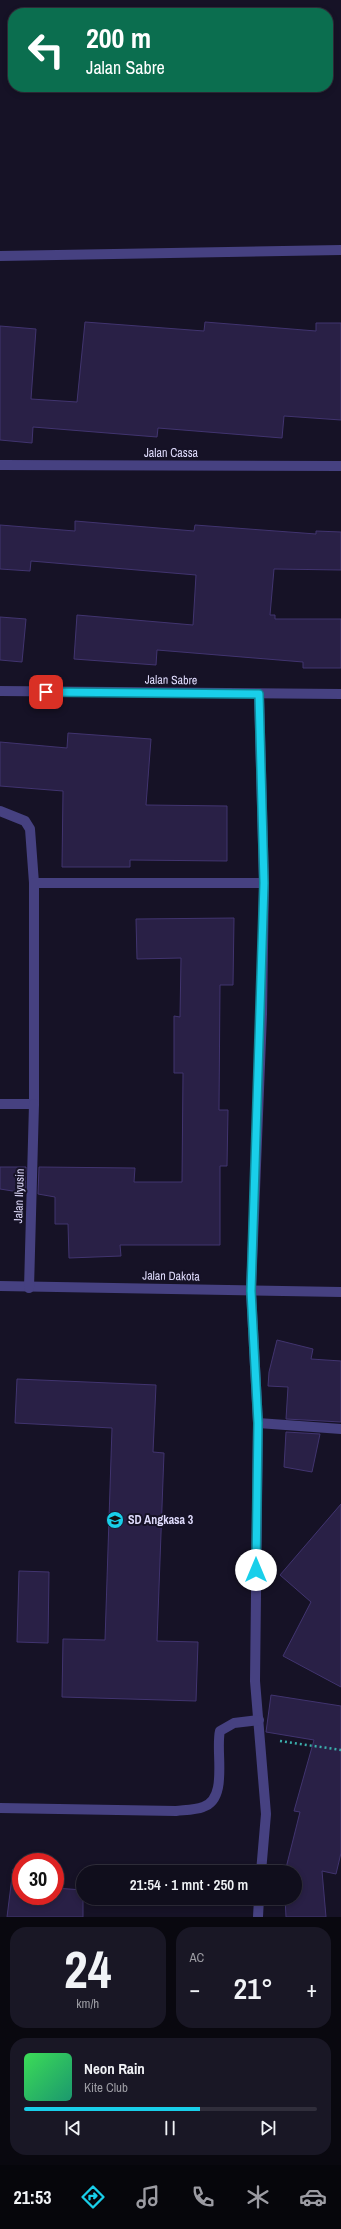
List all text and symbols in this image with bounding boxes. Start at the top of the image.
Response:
text: 200 m [86,19,151,57]
icon: left [20,24,72,76]
text: Jalan Sabre [86,55,165,80]
street label: Jalan Cassa [144,445,199,461]
street label: Jalan Sabre [145,672,197,688]
pin [29,675,63,709]
icon: arrive [35,681,57,703]
street label: Jalan Ilyusin [10,1168,28,1224]
street label: Jalan Dakota [142,1268,200,1285]
school or university icon: SD Angkasa 3 [105,1510,125,1530]
place label: SD Angkasa 3 [128,1512,194,1528]
position arrow [235,1549,277,1591]
speed limit sign: 30 [12,1853,64,1905]
text: 21:54 · 1 mnt · 250 m [130,1874,248,1895]
text: 24 [64,1934,111,2004]
text: AC [190,1949,204,1966]
text: 21° [234,1968,273,2008]
text: − [190,1974,200,2004]
text: + [306,1974,317,2004]
text: km/h [76,1995,99,2012]
text: Neon Rain [84,2058,145,2079]
text: Kite Club [84,2079,128,2096]
icon: previous [62,2117,84,2139]
icon: pause [159,2117,181,2139]
icon: next [257,2117,279,2139]
icon: directions [79,2183,107,2211]
icon: music [134,2183,162,2211]
icon: phone [189,2183,217,2211]
icon: climate [244,2183,272,2211]
icon: car [299,2183,327,2211]
text: 21:53 [14,2185,51,2210]

